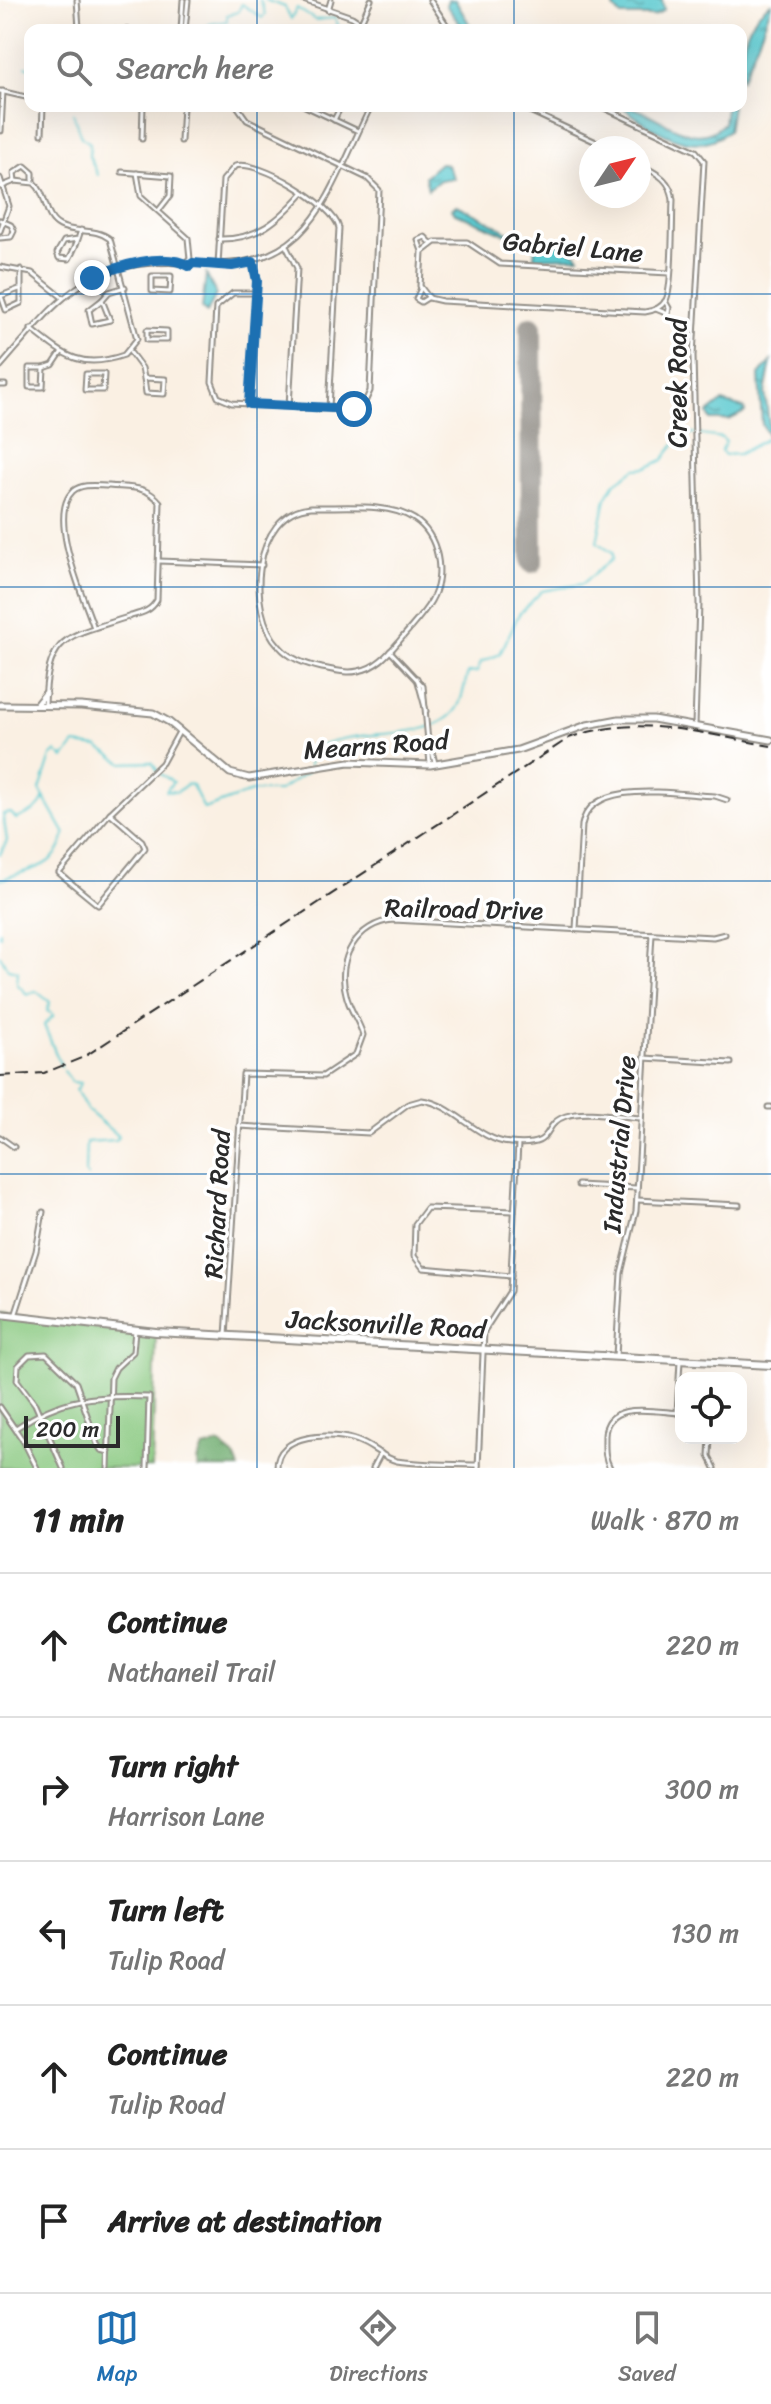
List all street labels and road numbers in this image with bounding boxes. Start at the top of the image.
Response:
street label: Gabriel Lane [501,218,645,276]
street label: Creek Road [654,316,700,448]
street label: Mearns Road [302,717,452,773]
street label: Railroad Drive [384,885,544,933]
street label: Industrial Drive [588,1053,650,1236]
street label: Richard Road [190,1126,244,1280]
street label: Jacksonville Road [284,1296,489,1352]

